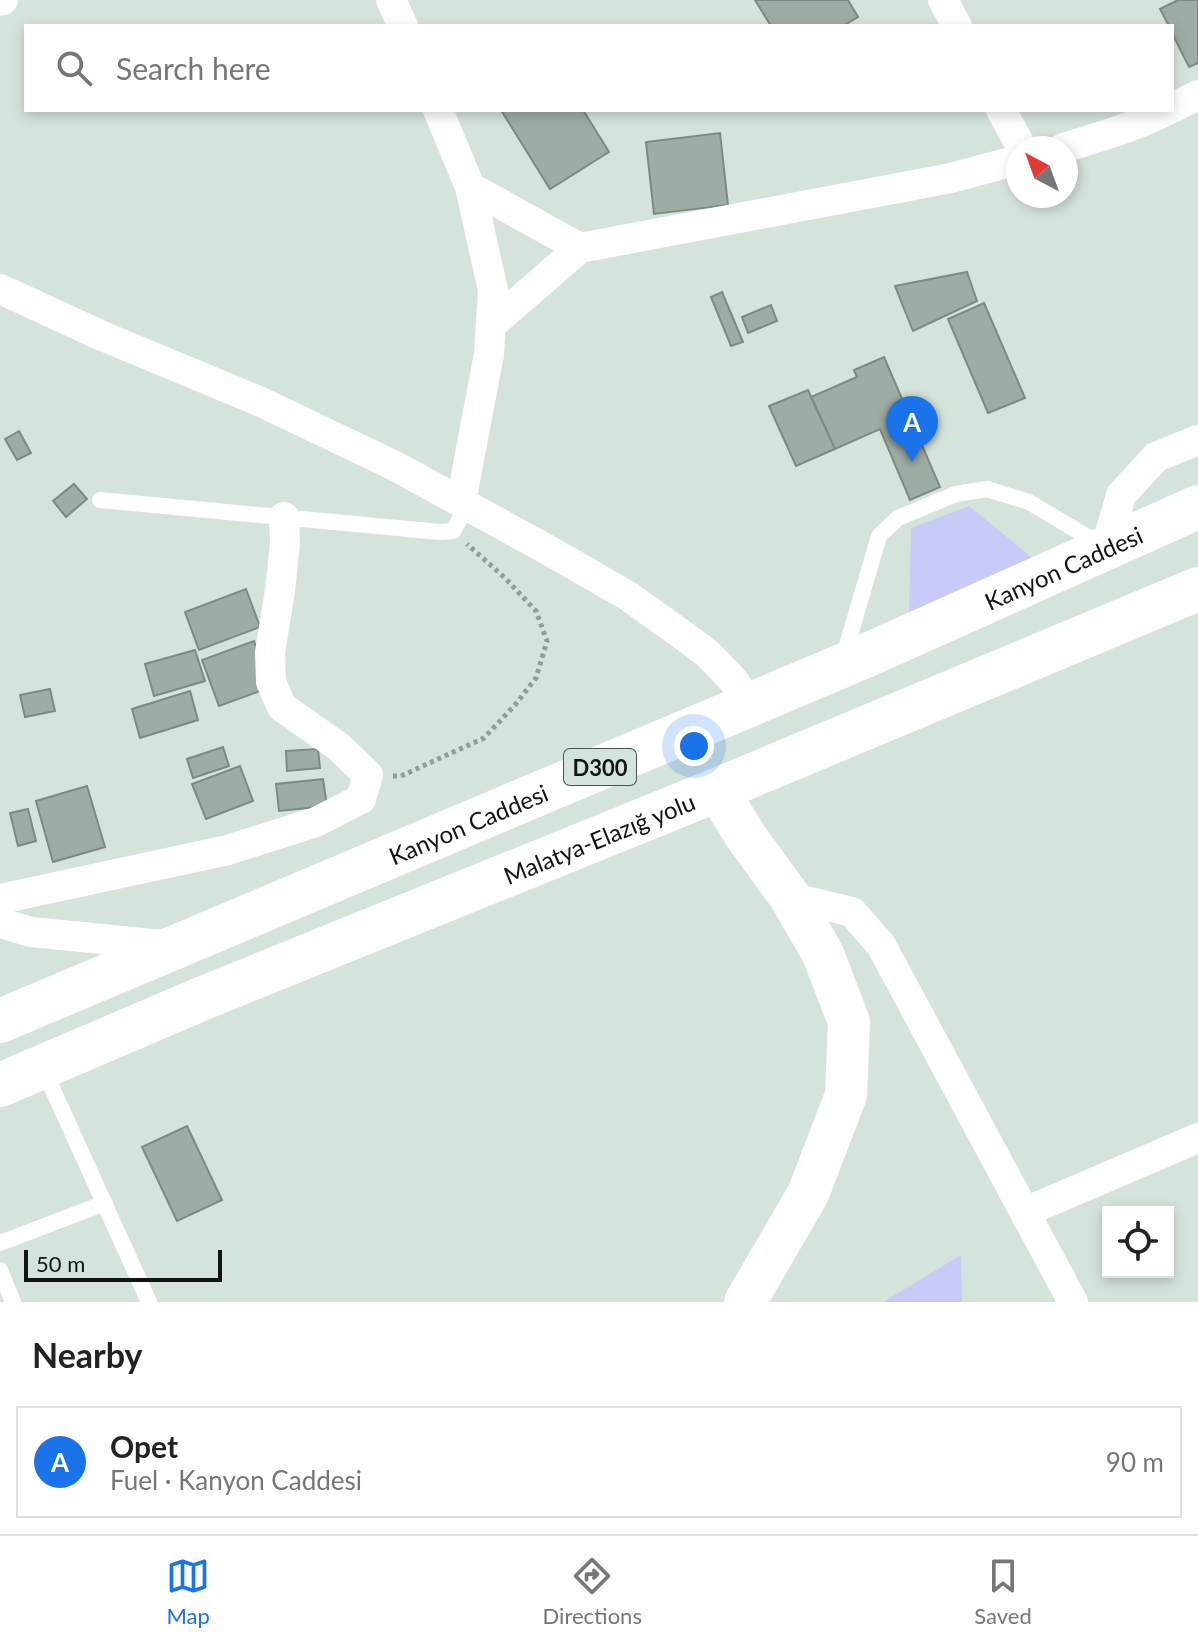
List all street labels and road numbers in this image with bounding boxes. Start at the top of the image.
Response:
street label: Kanyon Caddesi [980,519,1147,615]
road number: D300 [564,749,636,785]
street label: Kanyon Caddesi [384,777,552,870]
street label: Malatya-Elazığ yolu [499,786,699,889]

